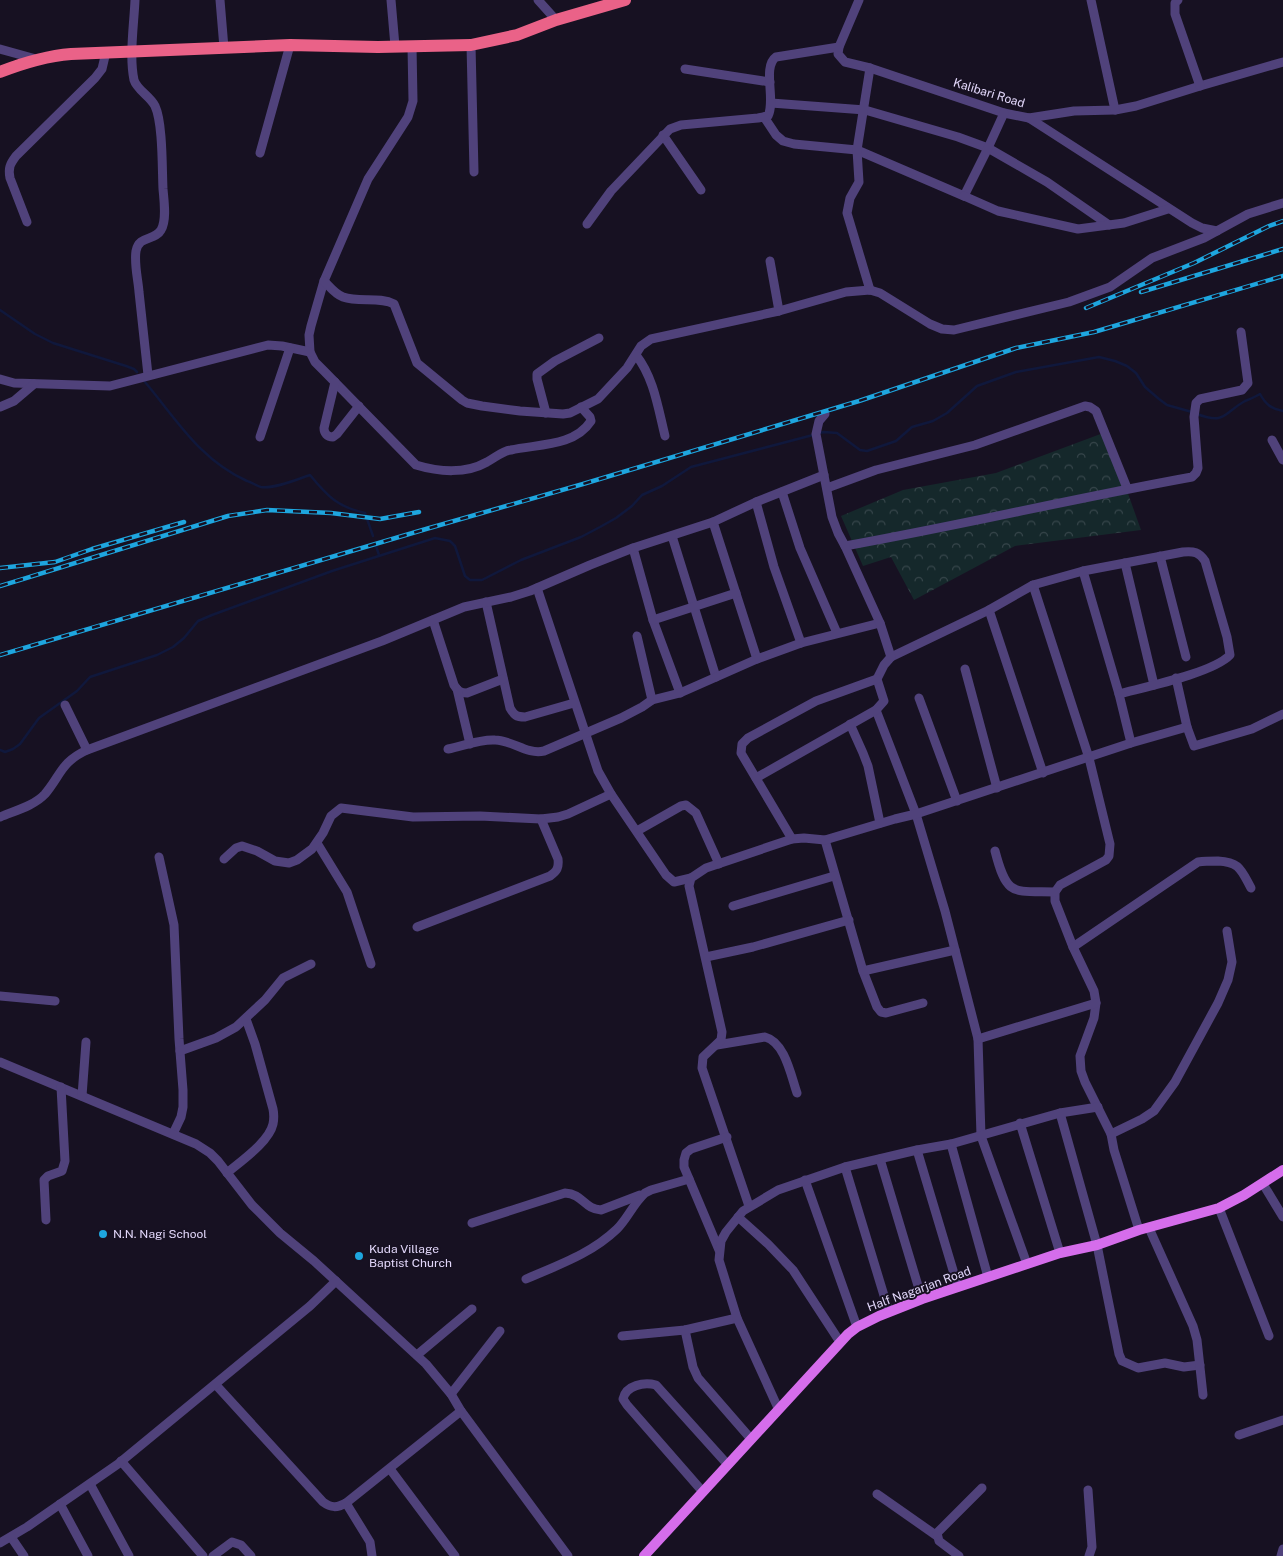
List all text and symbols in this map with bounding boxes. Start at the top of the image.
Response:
street label: Kalibari Road [952,75,1026,111]
place label: N.N. Nagi School [113,1227,207,1241]
marker: N.N. Nagi School [97,1228,109,1240]
place label: Kuda Village Baptist Church [369,1242,452,1270]
marker: Kuda Village Baptist Church [353,1250,365,1262]
street label: Half Nagarjan Road [865,1264,973,1314]

